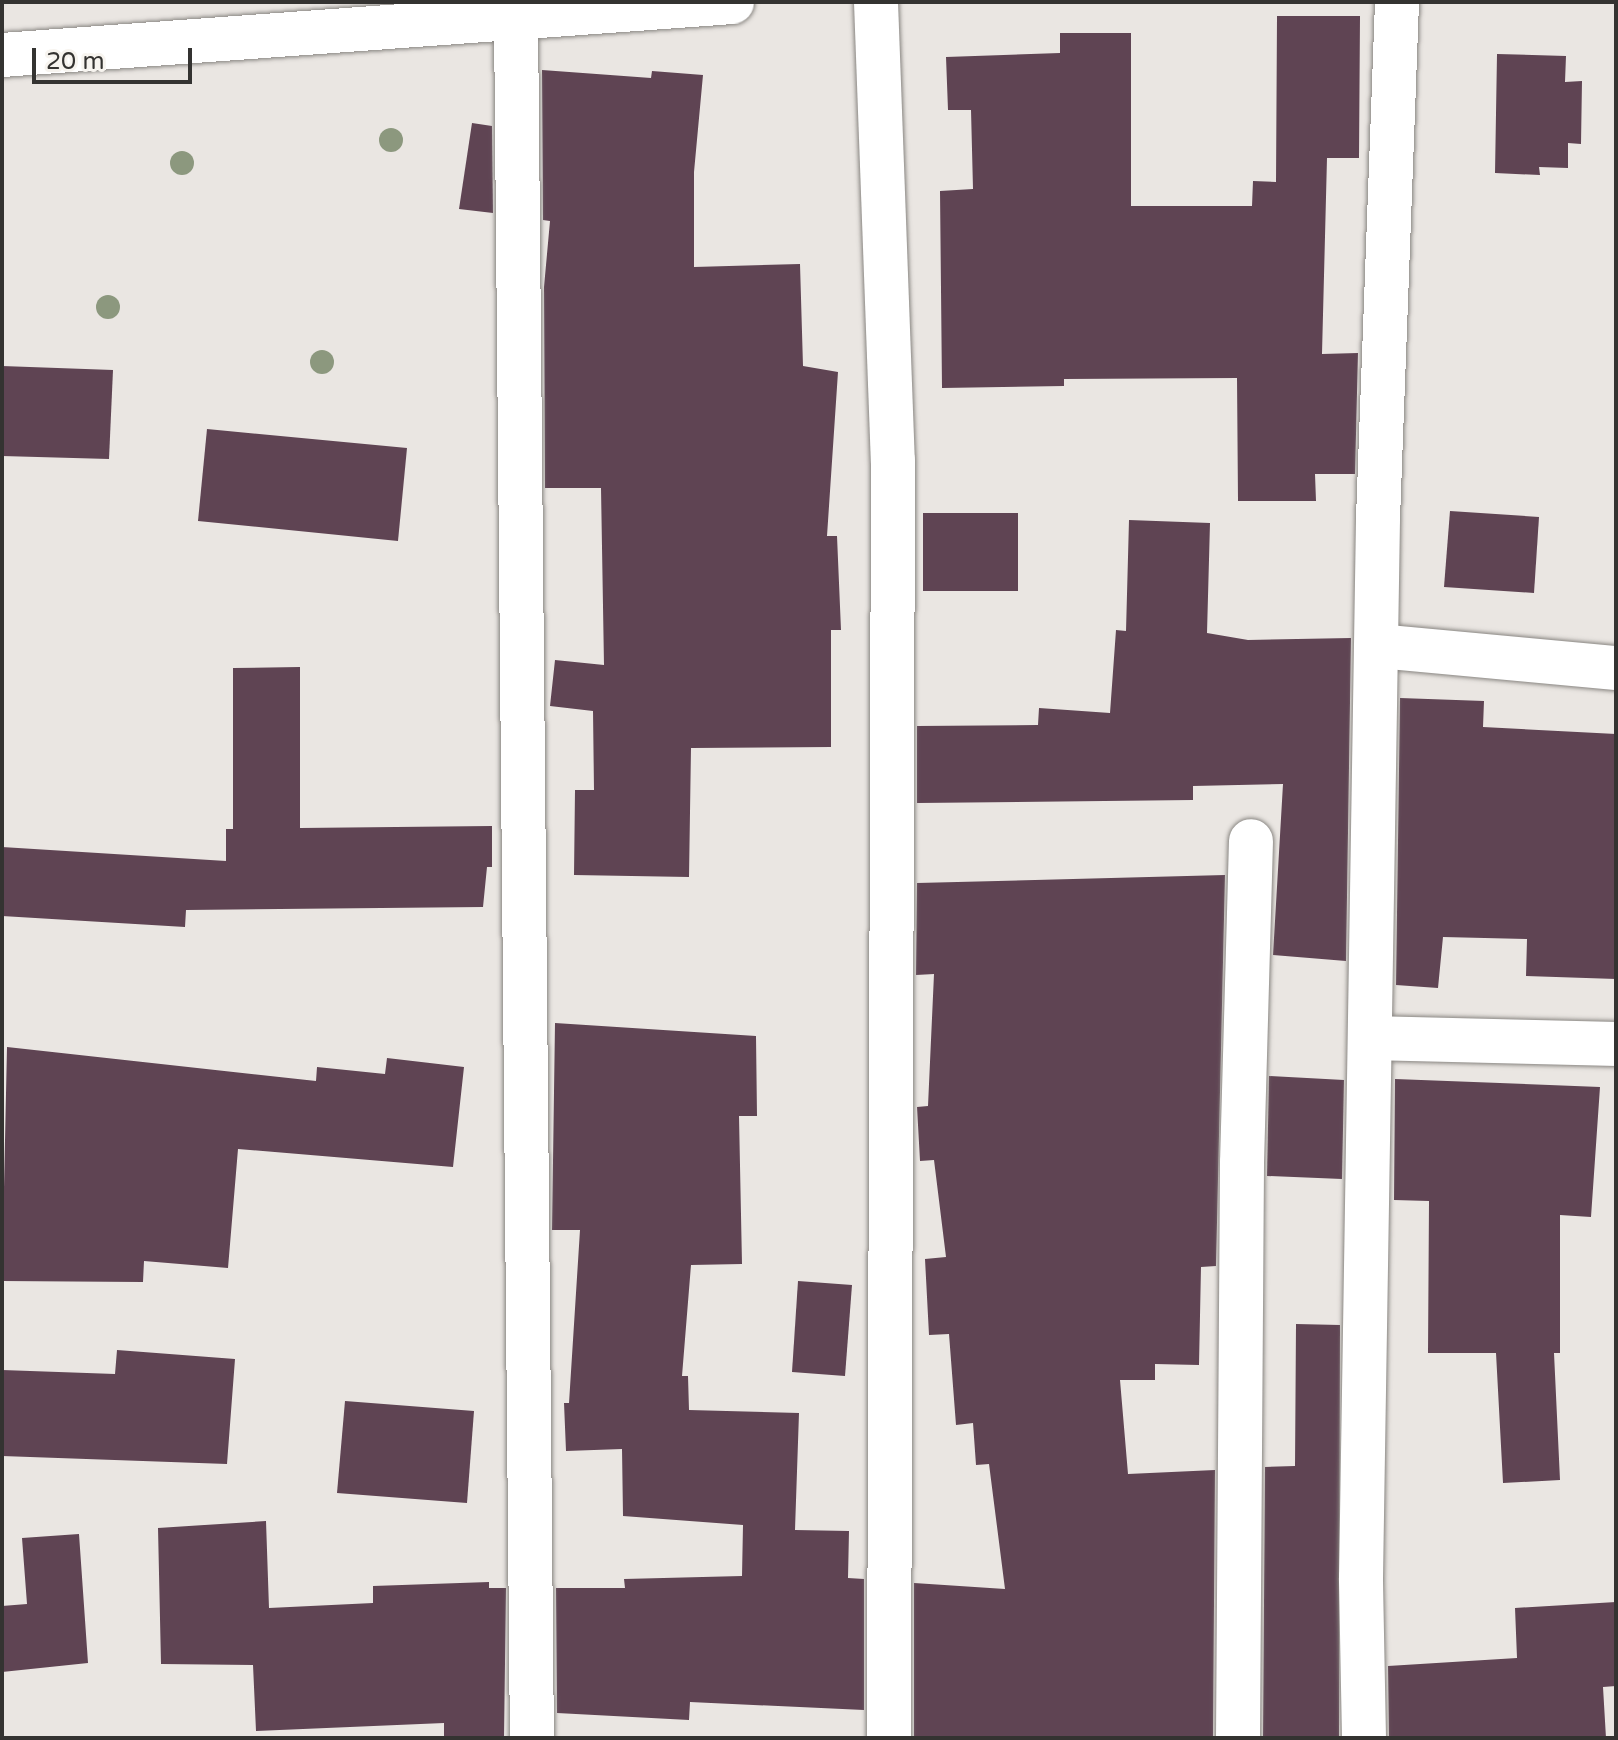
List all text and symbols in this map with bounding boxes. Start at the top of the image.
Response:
scale bar [36,32,196,82]
text: 20 m [46,47,104,76]

